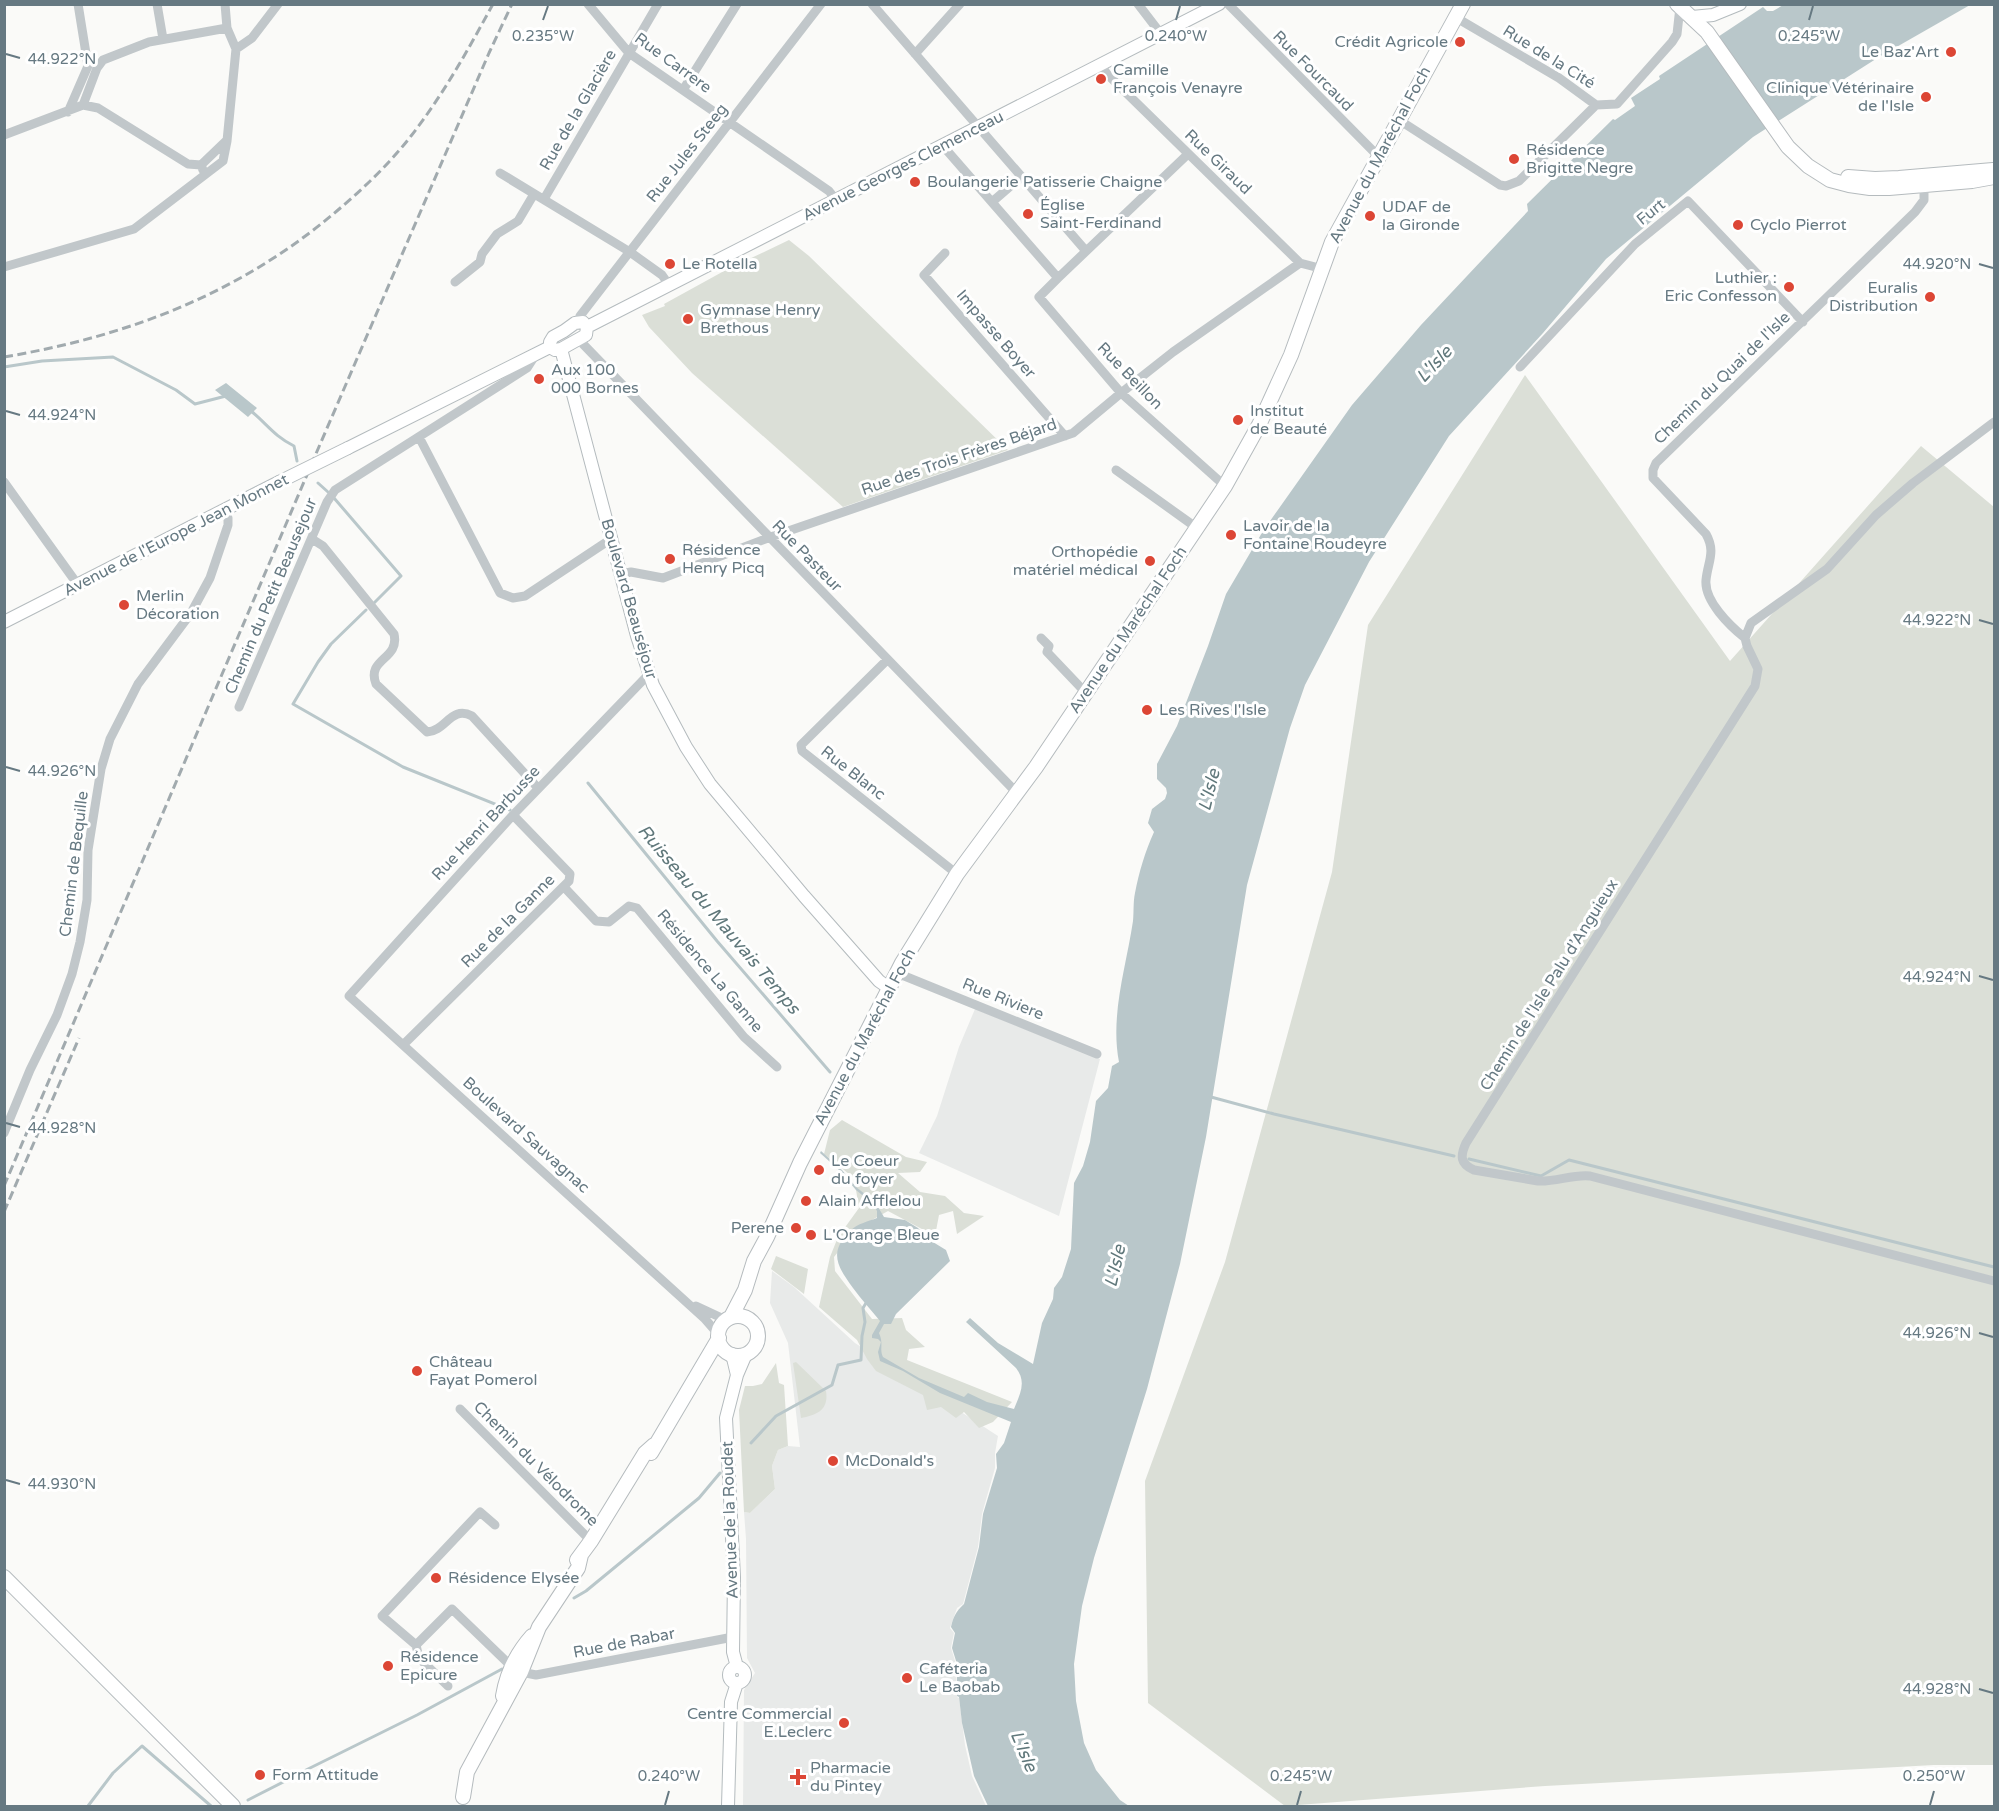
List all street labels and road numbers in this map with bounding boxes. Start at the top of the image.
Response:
street label: Rue de la Cité [1499,21,1599,93]
street label: Rue Fourcaud [1268,26,1358,116]
street label: Rue Carrere [631,28,715,98]
street label: Rue de la Glacière [535,46,621,174]
street label: Avenue du Maréchal Foch [1325,63,1435,247]
street label: Rue Jules Steeg [642,100,732,206]
street label: Avenue Georges Clemenceau [799,106,1007,226]
street label: Rue Giraud [1180,125,1256,199]
street label: Furt [1633,194,1669,230]
street label: Impasse Boyer [952,286,1041,383]
street label: Chemin du Quai de l'Isle [1650,308,1794,448]
street label: Rue Beillon [1093,338,1167,414]
street label: Rue des Trois Frères Béjard [858,414,1060,500]
street label: Avenue de l'Europe Jean Monnet [60,469,292,601]
street label: Chemin du Petit Beausejour [220,494,322,697]
street label: Boulevard Beauséjour [596,516,662,682]
street label: Rue Pasteur [768,516,847,597]
street label: Avenue du Maréchal Foch [1065,543,1191,717]
street label: Rue Blanc [817,742,889,804]
street label: Rue Henri Barbusse [428,761,544,885]
street label: Chemin de Bequille [55,790,93,938]
street label: Rue de la Ganne [457,870,559,972]
street label: Chemin de l'Isle Palu d’Anguieux [1475,876,1623,1094]
street label: Résidence La Ganne [653,905,767,1037]
street label: Avenue du Maréchal Foch [810,945,920,1129]
street label: Rue Riviere [959,974,1047,1024]
street label: Boulevard Sauvagnac [458,1073,594,1197]
street label: Chemin du Vélodrome [469,1397,603,1531]
street label: Avenue de la Roudet [717,1441,743,1599]
street label: Rue de Rabar [571,1623,677,1663]

